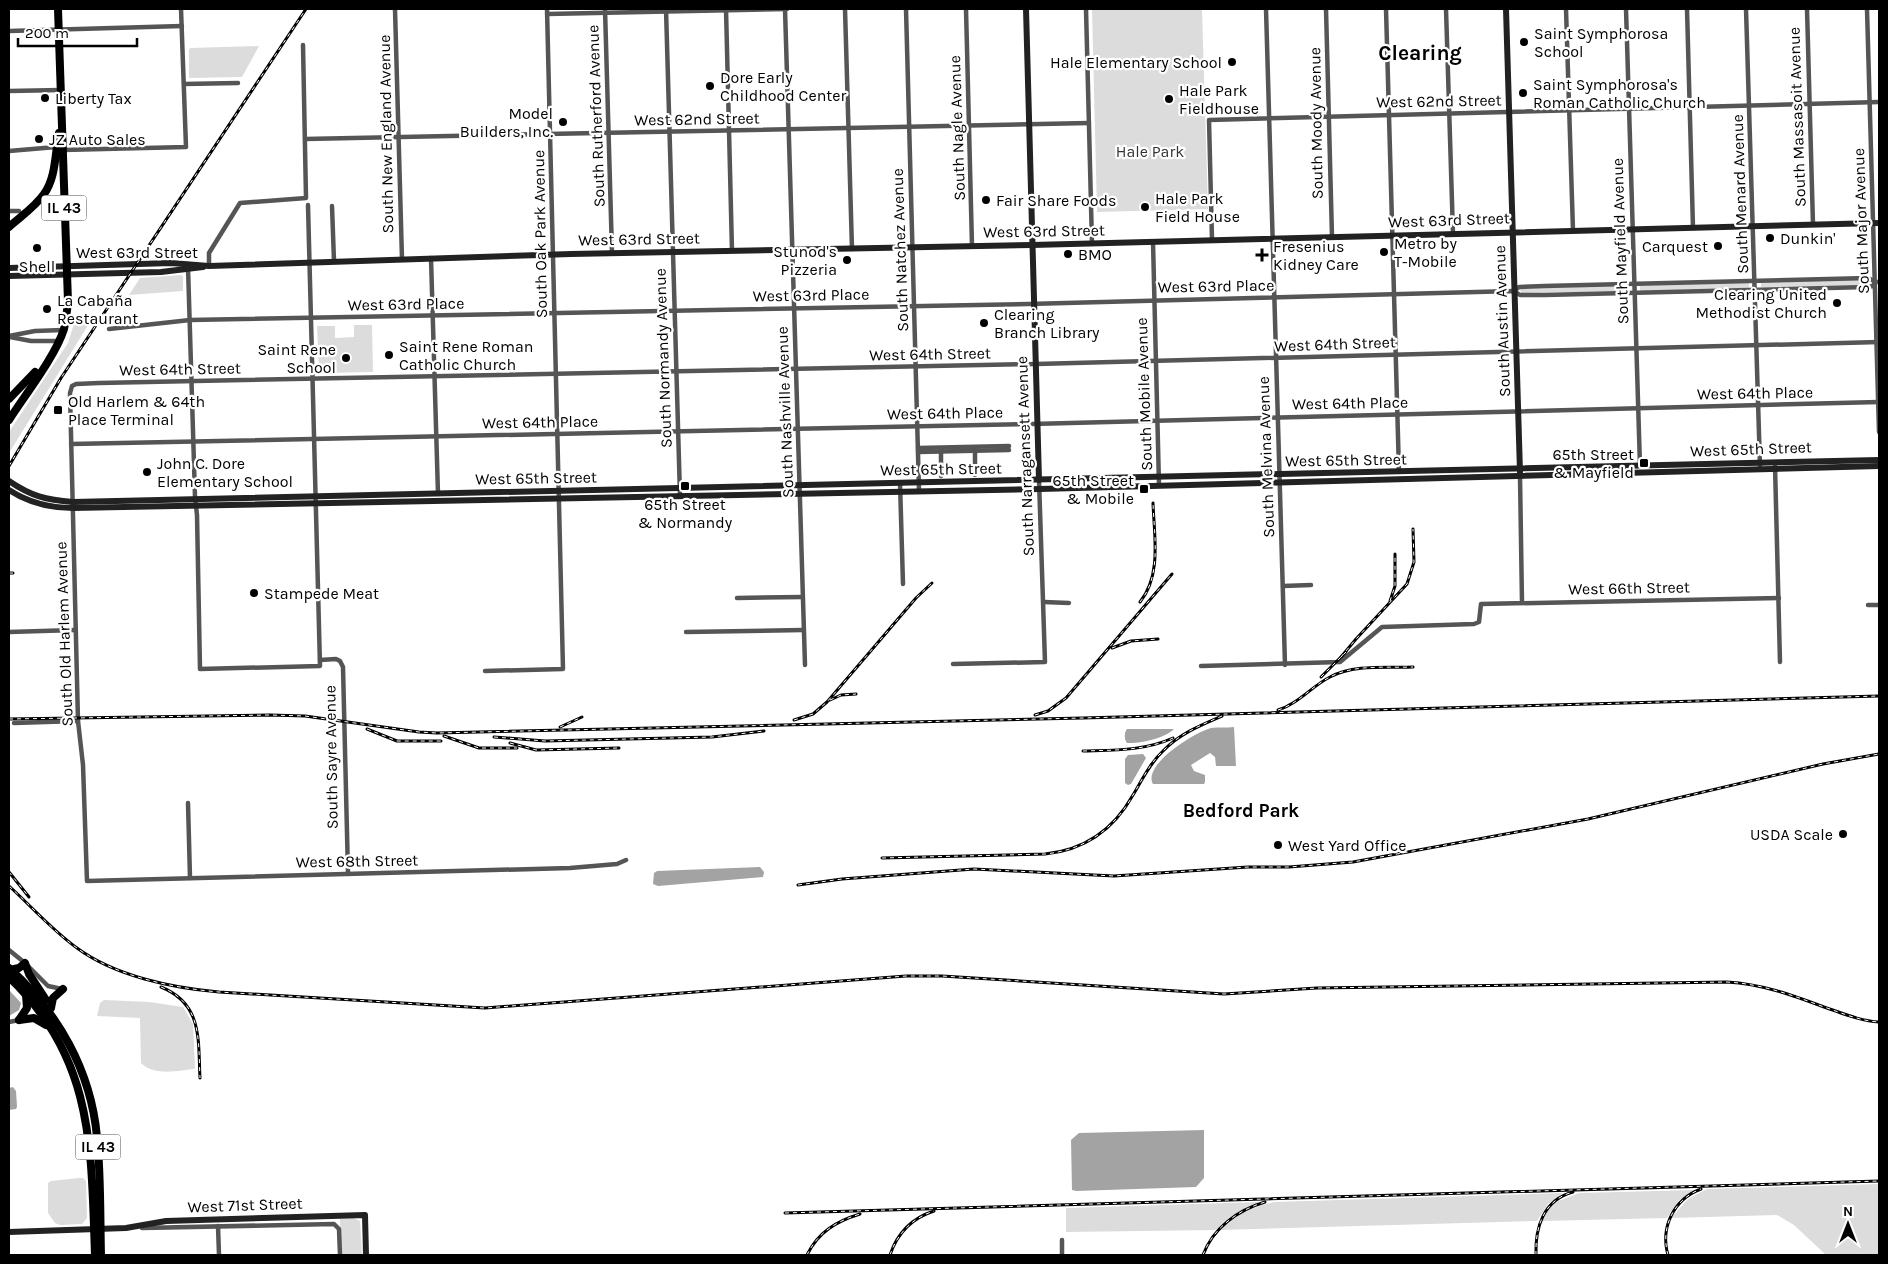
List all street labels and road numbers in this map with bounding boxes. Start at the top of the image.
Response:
street label: South Rutherford Avenue [583,24,609,208]
street label: South Massasoit Avenue [1784,27,1810,207]
street label: South New England Avenue [375,35,397,233]
street label: South Moody Avenue [1305,47,1327,199]
street label: South Nagle Avenue [945,55,969,201]
street label: West 62nd Street [1376,90,1502,112]
street label: West 62nd Street [634,108,760,130]
street label: South Menard Avenue [1728,114,1752,274]
street label: South Major Avenue [1849,148,1873,294]
street label: South Oak Park Avenue [529,150,551,318]
street label: South Mayfield Avenue [1608,158,1632,324]
street label: South Natchez Avenue [888,168,912,332]
road number: IL 43 [42,196,86,220]
street label: West 63rd Street [1388,208,1510,232]
street label: West 63rd Street [983,220,1105,242]
street label: West 63rd Street [578,228,700,250]
street label: West 63rd Street [76,243,198,262]
street label: South Austin Avenue [1490,245,1514,397]
street label: South Normandy Avenue [650,268,676,448]
street label: West 63rd Place [1158,275,1274,297]
street label: West 63rd Place [753,284,869,306]
street label: West 63rd Place [348,293,464,315]
street label: South Mobile Avenue [1132,317,1156,471]
street label: South Nashville Avenue [773,326,797,498]
street label: West 64th Street [1274,332,1396,356]
street label: West 64th Street [869,343,991,365]
street label: South Narragansett Avenue [1012,356,1038,556]
street label: West 64th Street [119,358,241,380]
street label: South Melvina Avenue [1254,376,1278,538]
street label: West 64th Place [1697,382,1813,404]
street label: West 64th Place [1292,392,1408,414]
street label: West 64th Place [887,402,1003,424]
street label: West 64th Place [482,411,598,433]
street label: West 65th Street [1690,437,1812,461]
street label: West 65th Street [1285,449,1407,471]
street label: West 65th Street [880,458,1002,480]
street label: West 65th Street [475,467,597,489]
street label: South Old Harlem Avenue [51,541,77,727]
street label: West 66th Street [1568,577,1690,599]
street label: South Sayre Avenue [320,685,342,829]
street label: West 68th Street [296,850,418,872]
road number: IL 43 [76,1134,120,1160]
street label: West 71st Street [187,1193,303,1217]

